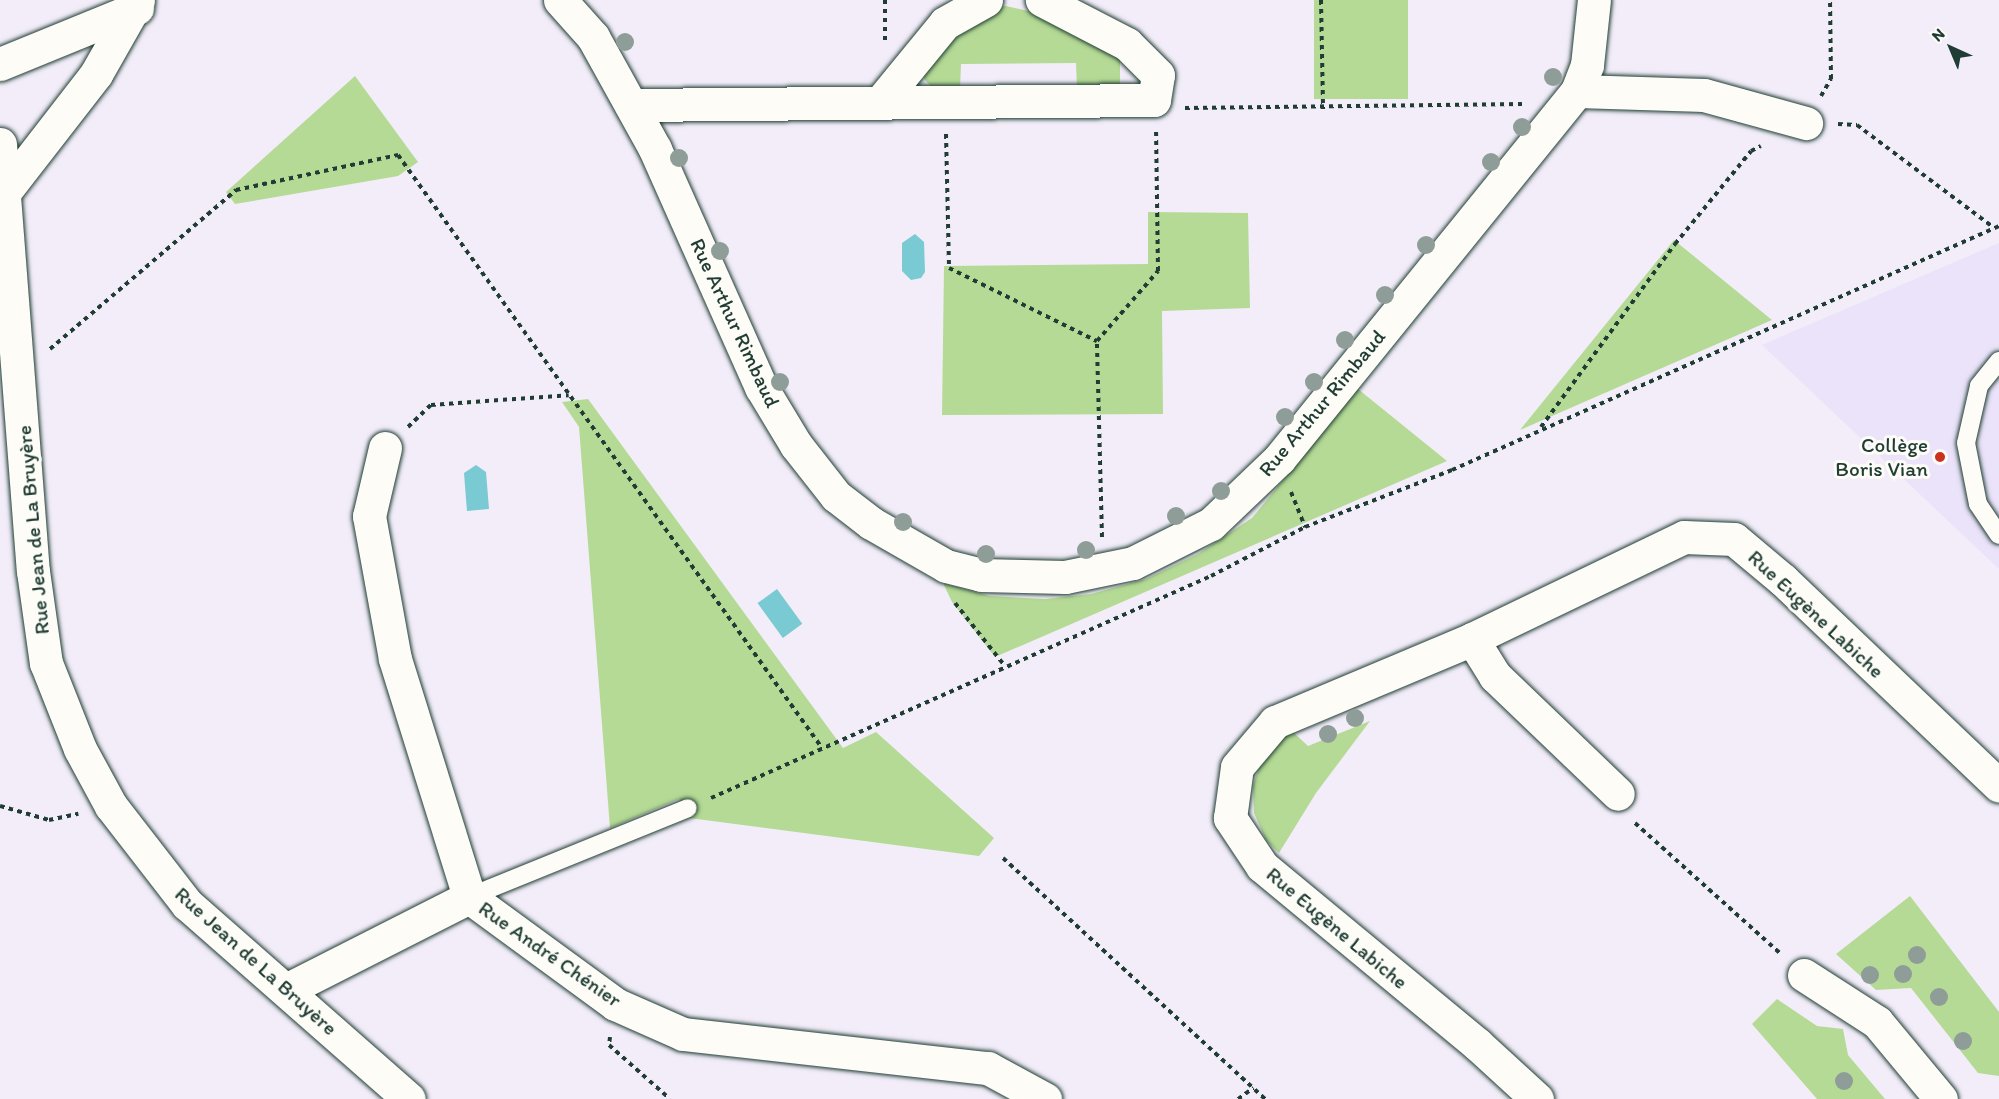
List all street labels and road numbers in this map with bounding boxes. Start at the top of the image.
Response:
street label: Rue Arthur Rimbaud [685,234,785,412]
street label: Rue Arthur Rimbaud [1253,324,1391,482]
street label: Rue Jean de La Bruyère [11,424,55,636]
street label: Rue Eugène Labiche [1743,544,1889,684]
street label: Rue Eugène Labiche [1261,861,1413,995]
street label: Rue Jean de La Bruyère [169,881,343,1041]
street label: Rue André Chénier [474,895,626,1013]

